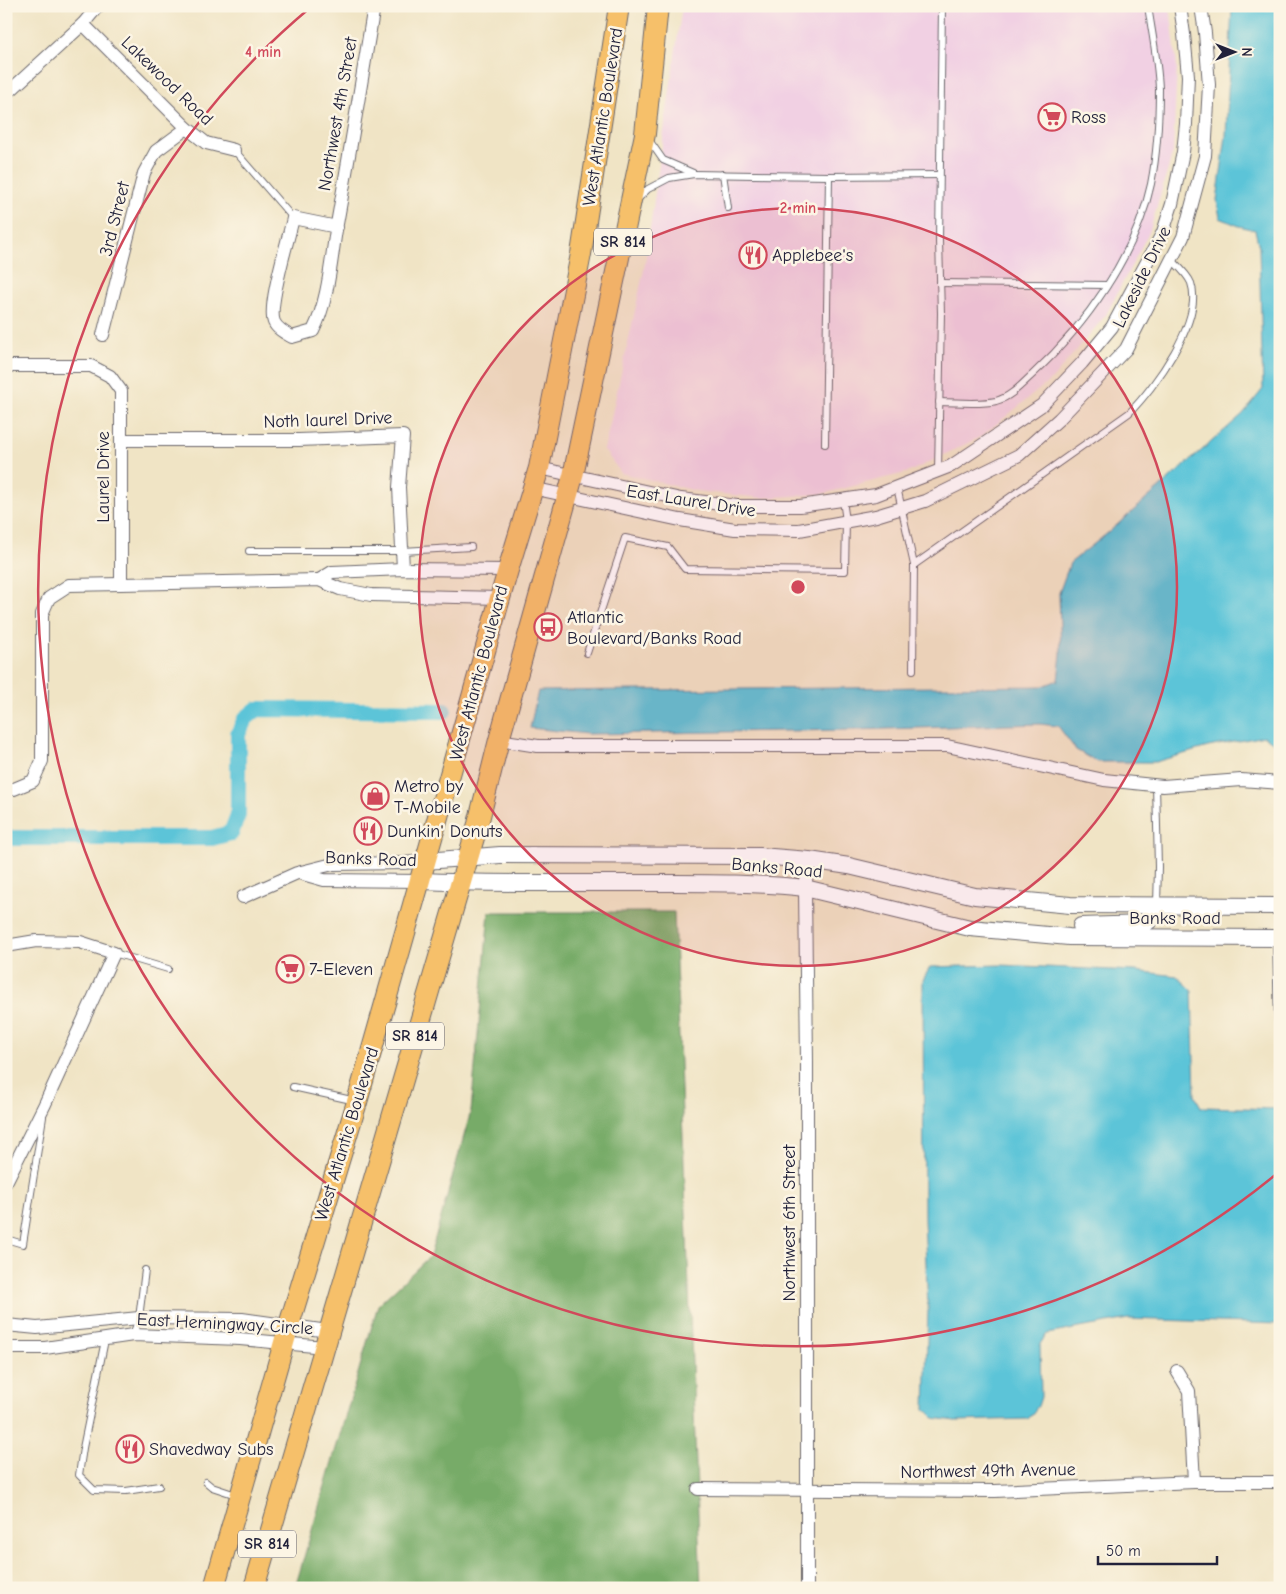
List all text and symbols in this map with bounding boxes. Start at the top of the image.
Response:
street label: West Atlantic Boulevard [579,26,627,208]
north arrow [1208,28,1258,78]
street label: Lakewood Road [117,32,217,130]
street label: Northwest 4th Street [314,35,362,193]
text: 4 min [245,43,281,61]
text: N [1238,47,1255,57]
supermarket icon: Ross [1037,102,1067,132]
place label: Ross [1071,107,1106,128]
street label: 3rd Street [96,179,135,259]
text: 2 min [780,199,816,217]
street label: Lakeside Drive [1108,223,1176,331]
road number: SR 814 [594,228,652,256]
restaurant icon: Applebee's [738,240,768,270]
place label: Applebee's [772,245,853,266]
street label: Noth laurel Drive [263,407,393,433]
street label: Laurel Drive [93,431,114,523]
street label: East Laurel Drive [625,480,757,522]
centre of rings [789,578,807,596]
street label: West Atlantic Boulevard [446,583,512,763]
place label: Atlantic Boulevard/Banks Road [567,607,742,649]
bus stop icon: Atlantic Boulevard/Banks Road [533,612,563,642]
place label: Metro by T-Mobile [394,776,464,818]
shop icon: Metro by T-Mobile [360,781,390,811]
restaurant icon: Dunkin' Donuts [353,816,383,846]
place label: Dunkin' Donuts [387,821,502,842]
street label: Banks Road [325,847,417,871]
street label: Banks Road [731,854,823,882]
street label: Banks Road [1129,908,1221,929]
supermarket icon: 7-Eleven [275,954,305,984]
place label: 7-Eleven [309,959,373,980]
road number: SR 814 [386,1022,444,1050]
street label: West Atlantic Boulevard [311,1045,383,1223]
street label: Northwest 6th Street [779,1144,800,1302]
street label: East Hemingway Circle [136,1309,314,1339]
restaurant icon: Shavedway Subs [115,1434,145,1464]
place label: Shavedway Subs [149,1439,274,1460]
street label: Northwest 49th Avenue [900,1459,1076,1483]
road number: SR 814 [238,1530,296,1558]
scale bar [1098,1534,1217,1566]
text: 50 m [1106,1542,1141,1560]

